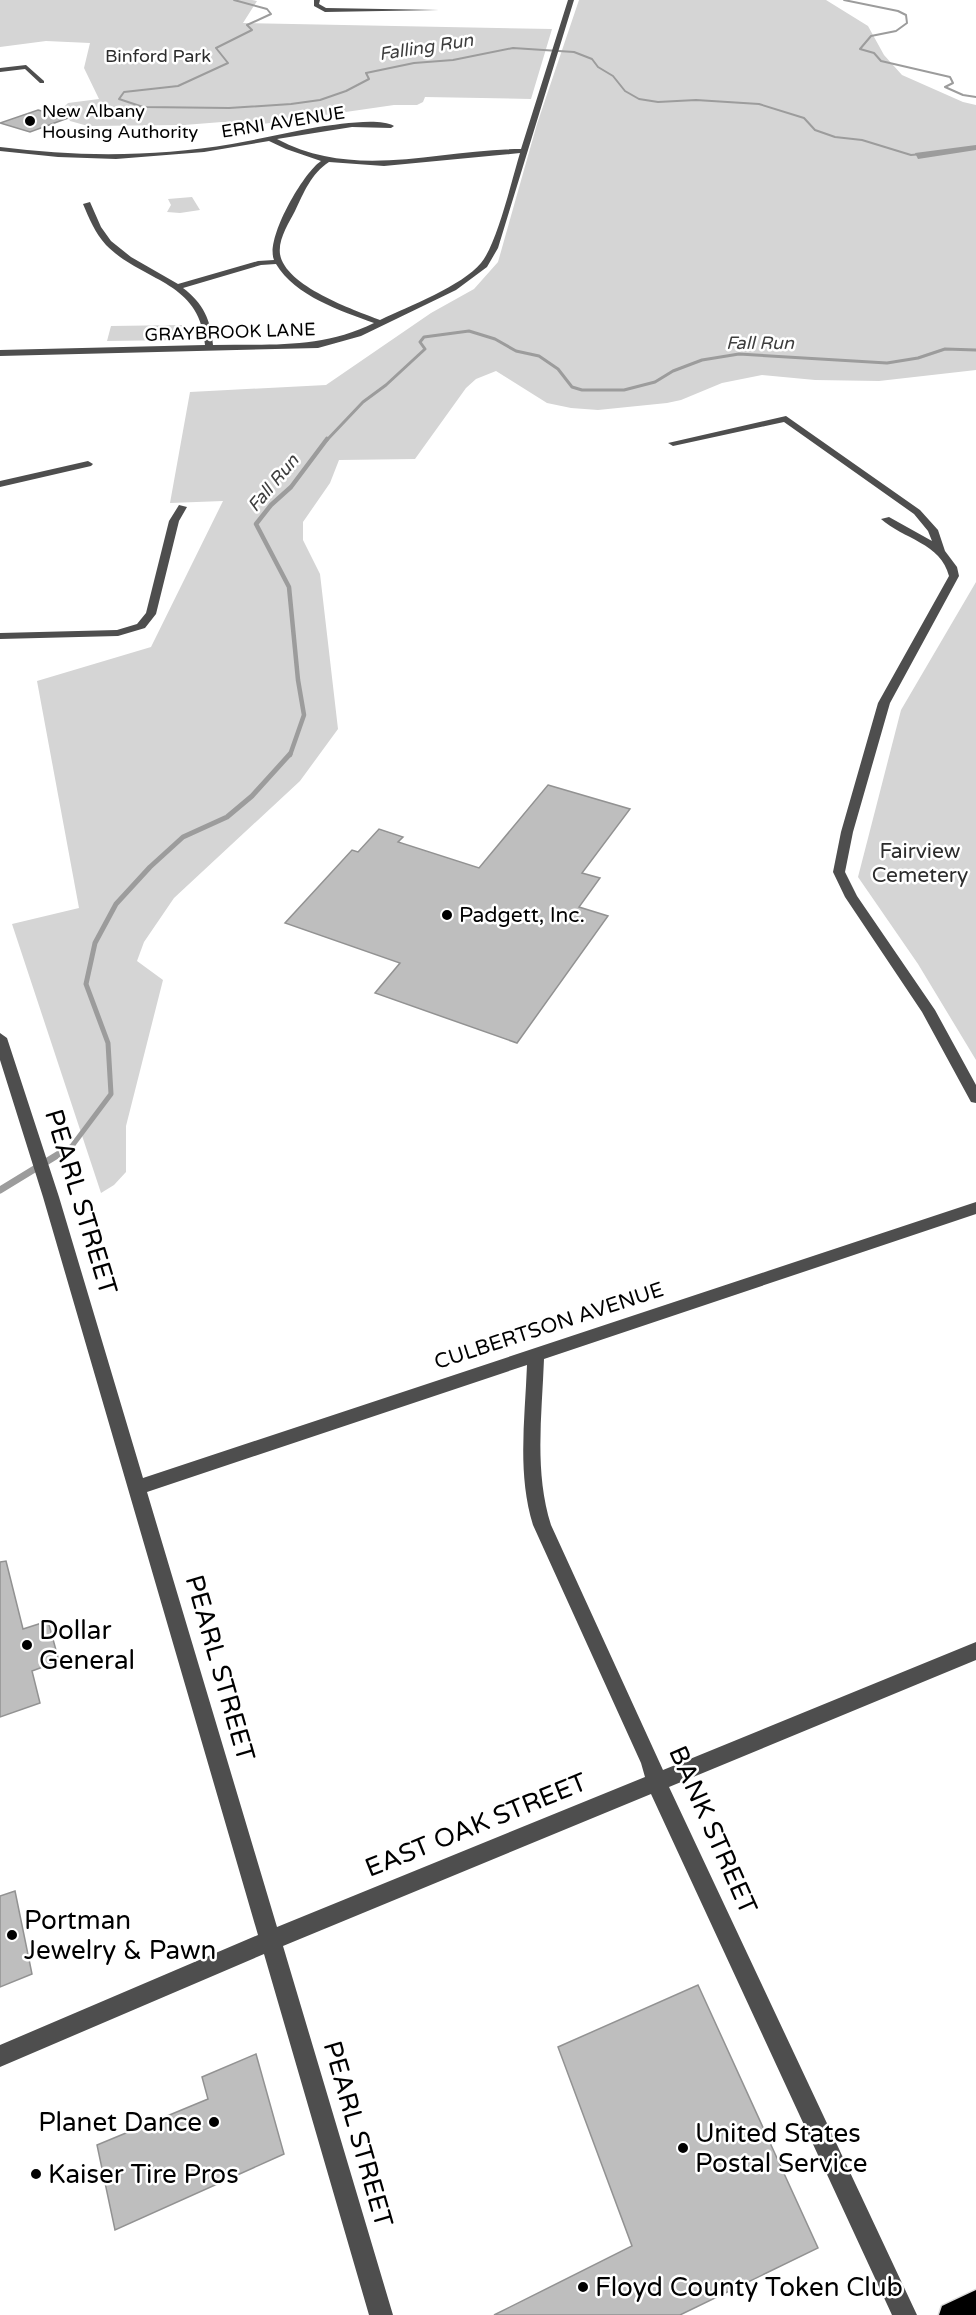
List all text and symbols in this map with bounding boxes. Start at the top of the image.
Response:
water label: Falling Run [377,29,476,65]
park label: Binford Park [105,45,211,67]
place label: New Albany Housing Authority [42,100,198,143]
street label: ERNI AVENUE [220,101,346,143]
marker: New Albany Housing Authority [23,114,37,128]
street label: GRAYBROOK LANE [144,318,316,346]
water label: Fall Run [726,332,795,354]
water label: Fall Run [243,449,304,516]
park label: Fairview Cemetery [872,839,968,888]
place label: Padgett, Inc. [459,903,585,928]
marker: Padgett, Inc. [440,908,454,922]
street label: PEARL STREET [38,1106,124,1299]
street label: CULBERTSON AVENUE [431,1277,667,1375]
street label: PEARL STREET [179,1571,261,1765]
place label: Dollar General [39,1615,135,1676]
marker: Dollar General [20,1638,34,1652]
street label: BANK STREET [662,1741,764,1919]
street label: EAST OAK STREET [361,1766,592,1884]
place label: Portman Jewelry & Pawn [24,1905,216,1966]
marker: Portman Jewelry & Pawn [5,1928,19,1942]
street label: PEARL STREET [317,2037,399,2231]
place label: Planet Dance [38,2107,202,2138]
marker: Planet Dance [207,2115,221,2129]
place label: United States Postal Service [695,2118,867,2179]
marker: United States Postal Service [676,2141,690,2155]
place label: Kaiser Tire Pros [48,2159,239,2190]
marker: Kaiser Tire Pros [29,2167,43,2181]
place label: Floyd County Token Club [595,2272,903,2303]
marker: Floyd County Token Club [576,2280,590,2294]

